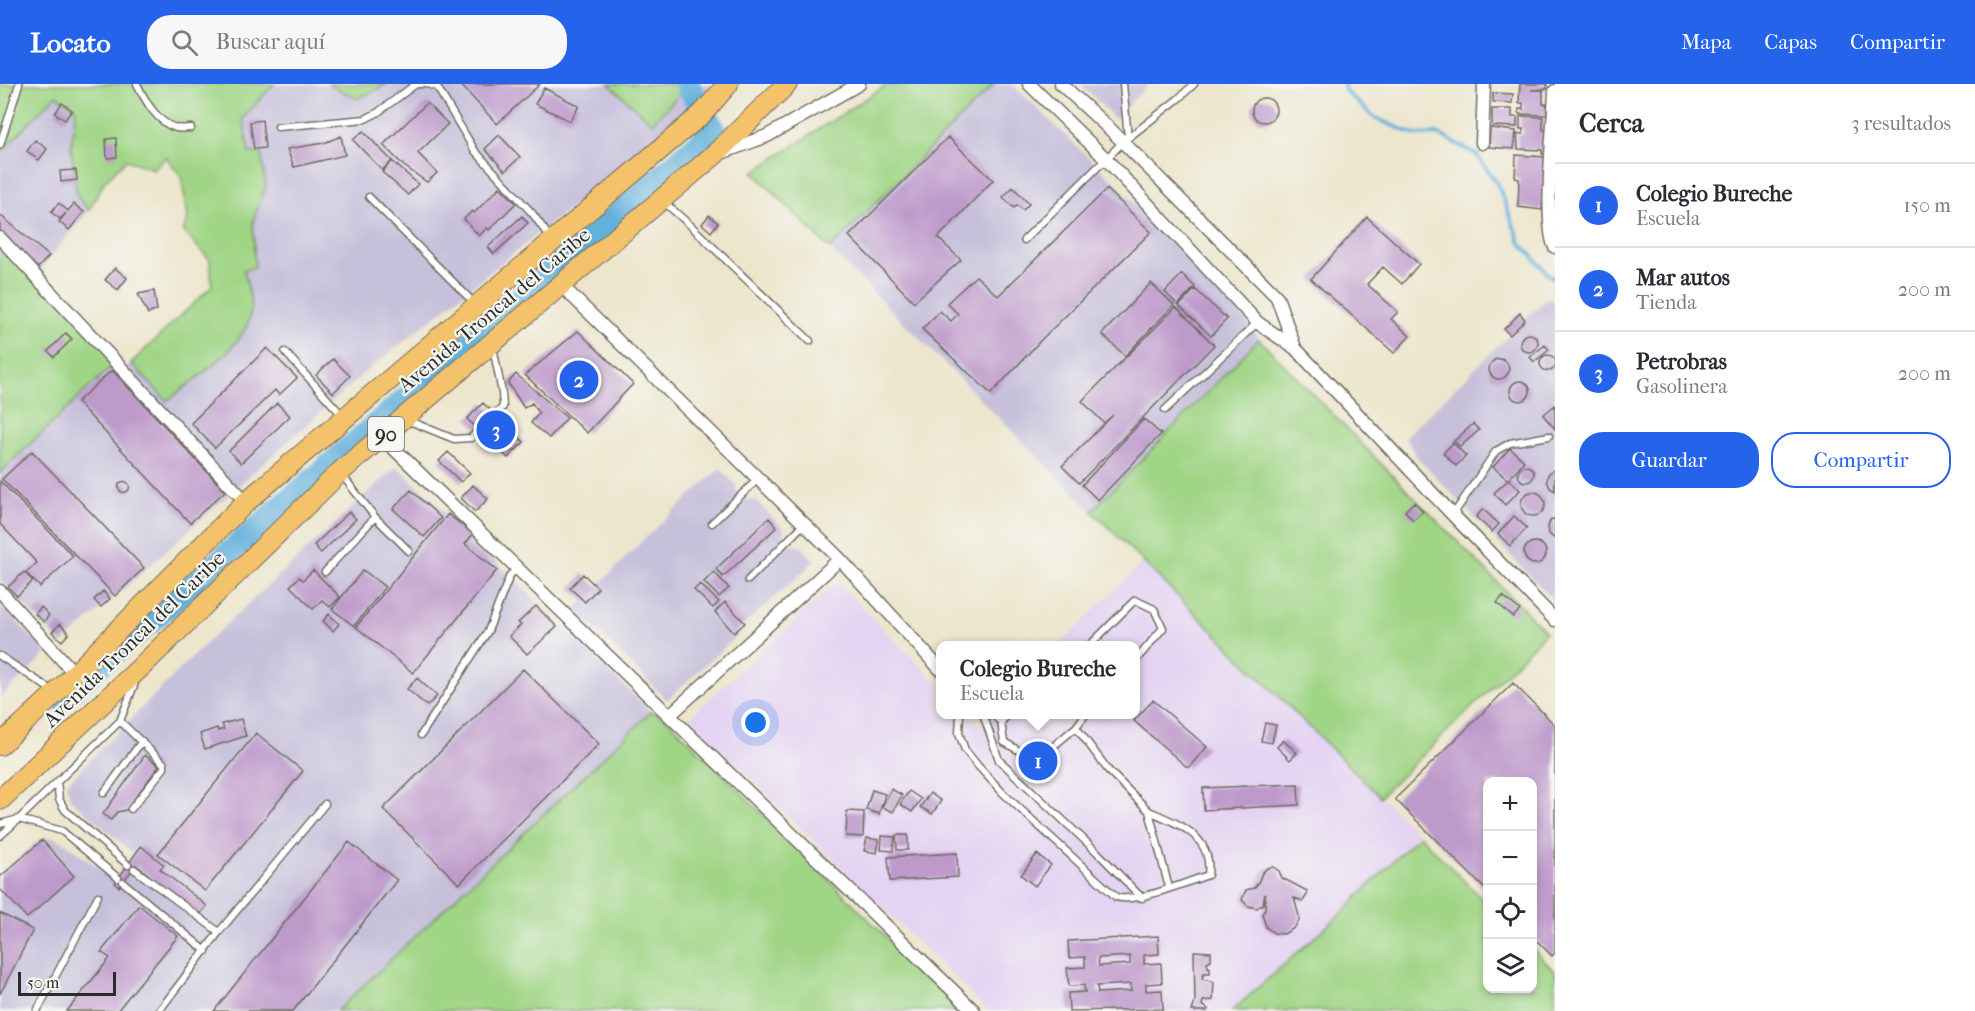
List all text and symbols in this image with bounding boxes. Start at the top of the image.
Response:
search box [147,15,567,69]
text: Locato [30,26,111,59]
icon: search [168,26,201,59]
text: Buscar aquí [216,29,325,55]
text: Mapa [1681,30,1731,54]
text: Capas [1764,30,1817,54]
text: Compartir [1850,30,1945,54]
text: Cerca [1579,108,1644,139]
text: 3 resultados [1851,112,1951,135]
text: Colegio Bureche [1636,181,1792,207]
text: 1 [1595,194,1602,217]
text: 150 m [1903,194,1951,217]
text: Escuela [1636,207,1700,230]
street label: Avenida Troncal del Caribe [392,223,595,398]
text: Mar autos [1636,265,1730,291]
text: 2 [1593,278,1604,301]
text: 200 m [1898,278,1951,301]
text: Tienda [1636,291,1696,314]
text: Petrobras [1636,349,1727,375]
pin: 2 [560,358,598,402]
text: 3 [1594,362,1603,385]
text: 200 m [1898,362,1951,385]
text: Gasolinera [1636,375,1727,398]
pin: 3 [476,408,516,452]
road number: 90 [368,417,404,451]
button: Guardar [1579,432,1759,488]
button: Compartir [1771,432,1951,488]
street label: Avenida Troncal del Caribe [37,546,230,733]
popup [936,641,1140,719]
text: Colegio Bureche [960,656,1116,682]
text: Escuela [960,682,1024,705]
your location [741,708,770,737]
pin: 1 [1018,738,1058,784]
map controls [1483,777,1537,993]
button: + [1483,777,1537,831]
button: − [1483,831,1537,885]
button: locate [1483,885,1537,939]
button: layers [1483,939,1537,993]
scale bar [18,969,116,996]
text: 50 m [27,973,59,992]

